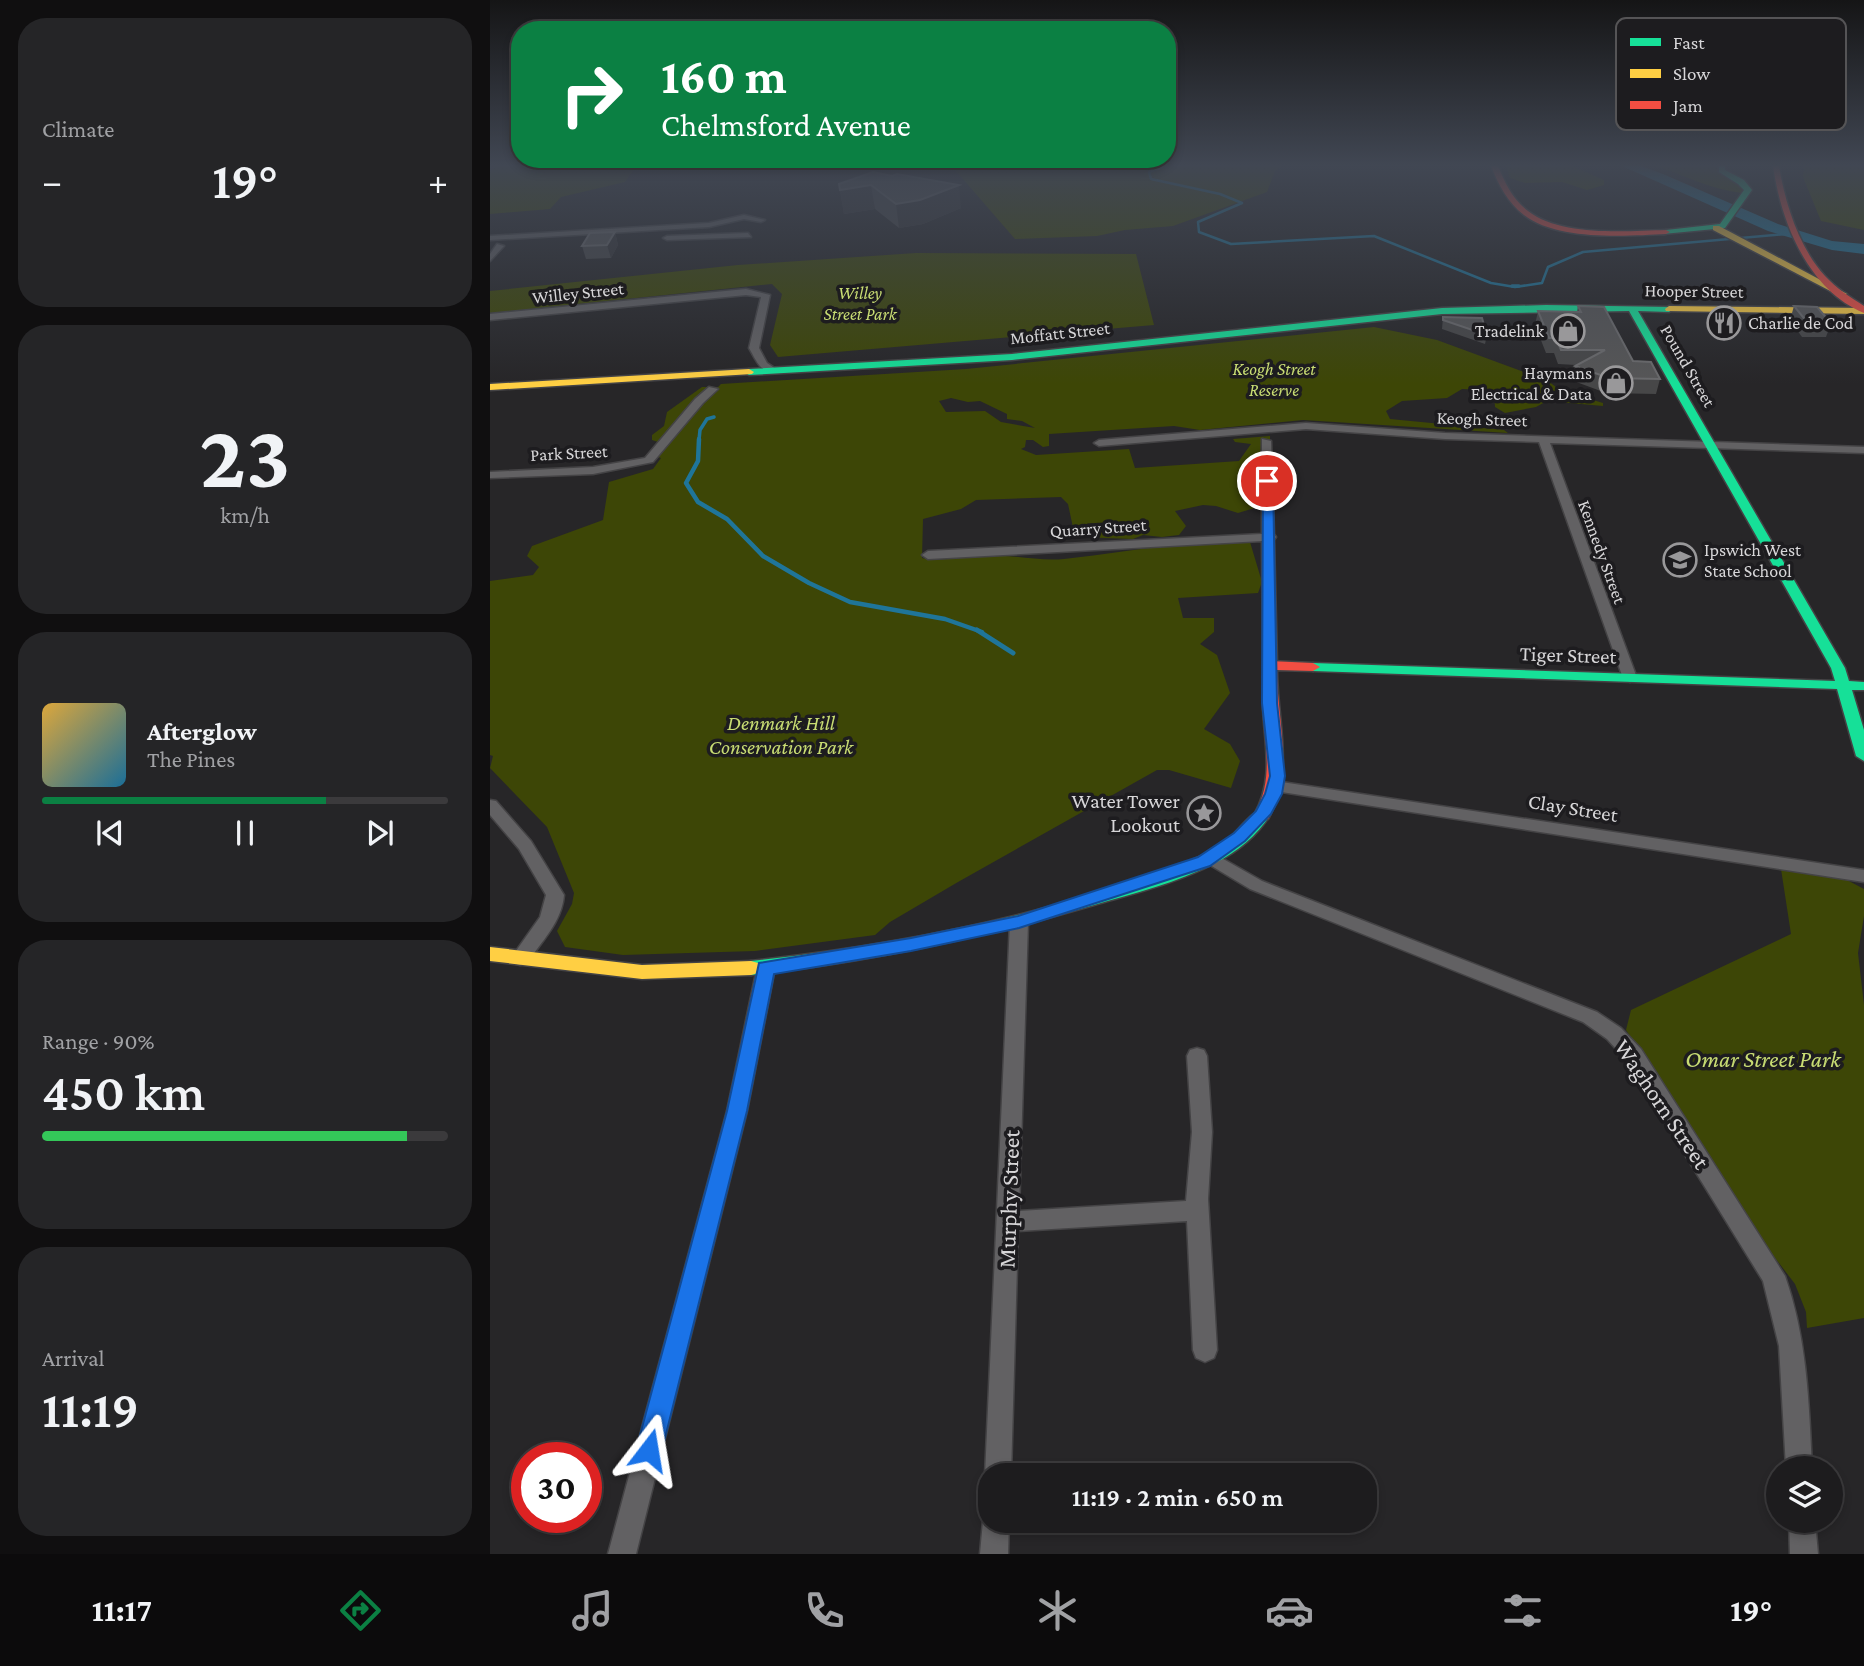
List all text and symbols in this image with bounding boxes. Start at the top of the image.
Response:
legend [1616,18,1846,130]
text: Fast [1673,32,1705,53]
icon: right [546,49,637,140]
text: 160 m [661,49,787,104]
text: Slow [1673,63,1710,84]
text: Jam [1671,95,1703,116]
text: Chelmsford Avenue [661,107,911,143]
text: Climate [42,116,114,142]
text: 19° [212,151,278,209]
text: − [42,160,62,202]
text: + [428,160,448,202]
street label: Willey Street [531,278,626,308]
street label: Hooper Street [1644,280,1745,302]
park label: Willey Street Park [823,283,898,324]
restaurant icon: Charlie de Cod [1705,304,1743,342]
shop icon: Tradelink [1549,312,1587,350]
place label: Charlie de Cod [1748,313,1854,333]
street label: Moffatt Street [1009,318,1112,348]
place label: Tradelink [1475,321,1544,341]
street label: Pound Street [1656,321,1720,412]
park label: Keogh Street Reserve [1232,359,1316,400]
place label: Haymans Electrical & Data [1471,363,1592,404]
shop icon: Haymans Electrical & Data [1597,364,1635,402]
text: 23 [200,405,290,507]
street label: Keogh Street [1436,407,1529,431]
street label: Park Street [530,441,609,465]
pin [1237,451,1297,511]
icon: arrive [1248,462,1286,500]
street label: Kennedy Street [1574,498,1630,607]
text: km/h [220,502,270,528]
street label: Quarry Street [1049,515,1148,541]
place label: Ipswich West State School [1704,540,1802,581]
school or university icon: Ipswich West State School [1661,541,1699,579]
street label: Tiger Street [1519,641,1618,669]
park label: Denmark Hill Conservation Park [709,711,854,759]
text: Afterglow [147,717,257,746]
text: The Pines [147,746,235,772]
place label: Water Tower Lookout [1072,789,1181,837]
street label: Clay Street [1527,789,1621,827]
place icon: Water Tower Lookout [1185,794,1223,832]
icon: previous [91,814,129,852]
icon: pause [226,814,264,852]
icon: next [361,814,399,852]
text: Range · 90% [42,1028,155,1054]
street label: Waghorn Street [1609,1034,1716,1175]
park label: Omar Street Park [1685,1045,1842,1072]
text: 450 km [42,1063,205,1121]
street label: Murphy Street [993,1128,1024,1269]
text: Arrival [42,1345,105,1371]
text: 11:19 [42,1380,139,1438]
position arrow [612,1413,686,1487]
speed limit sign: 30 [511,1442,602,1533]
map controls [1766,1456,1843,1533]
button: layers [1766,1456,1843,1533]
text: 11:19 · 2 min · 650 m [1072,1483,1283,1512]
icon: directions [336,1586,385,1635]
icon: music [568,1586,617,1635]
icon: phone [800,1586,849,1635]
icon: climate [1033,1586,1082,1635]
icon: car [1265,1586,1314,1635]
icon: filters [1498,1586,1547,1635]
text: 11:17 [92,1592,152,1628]
text: 19° [1730,1592,1772,1628]

